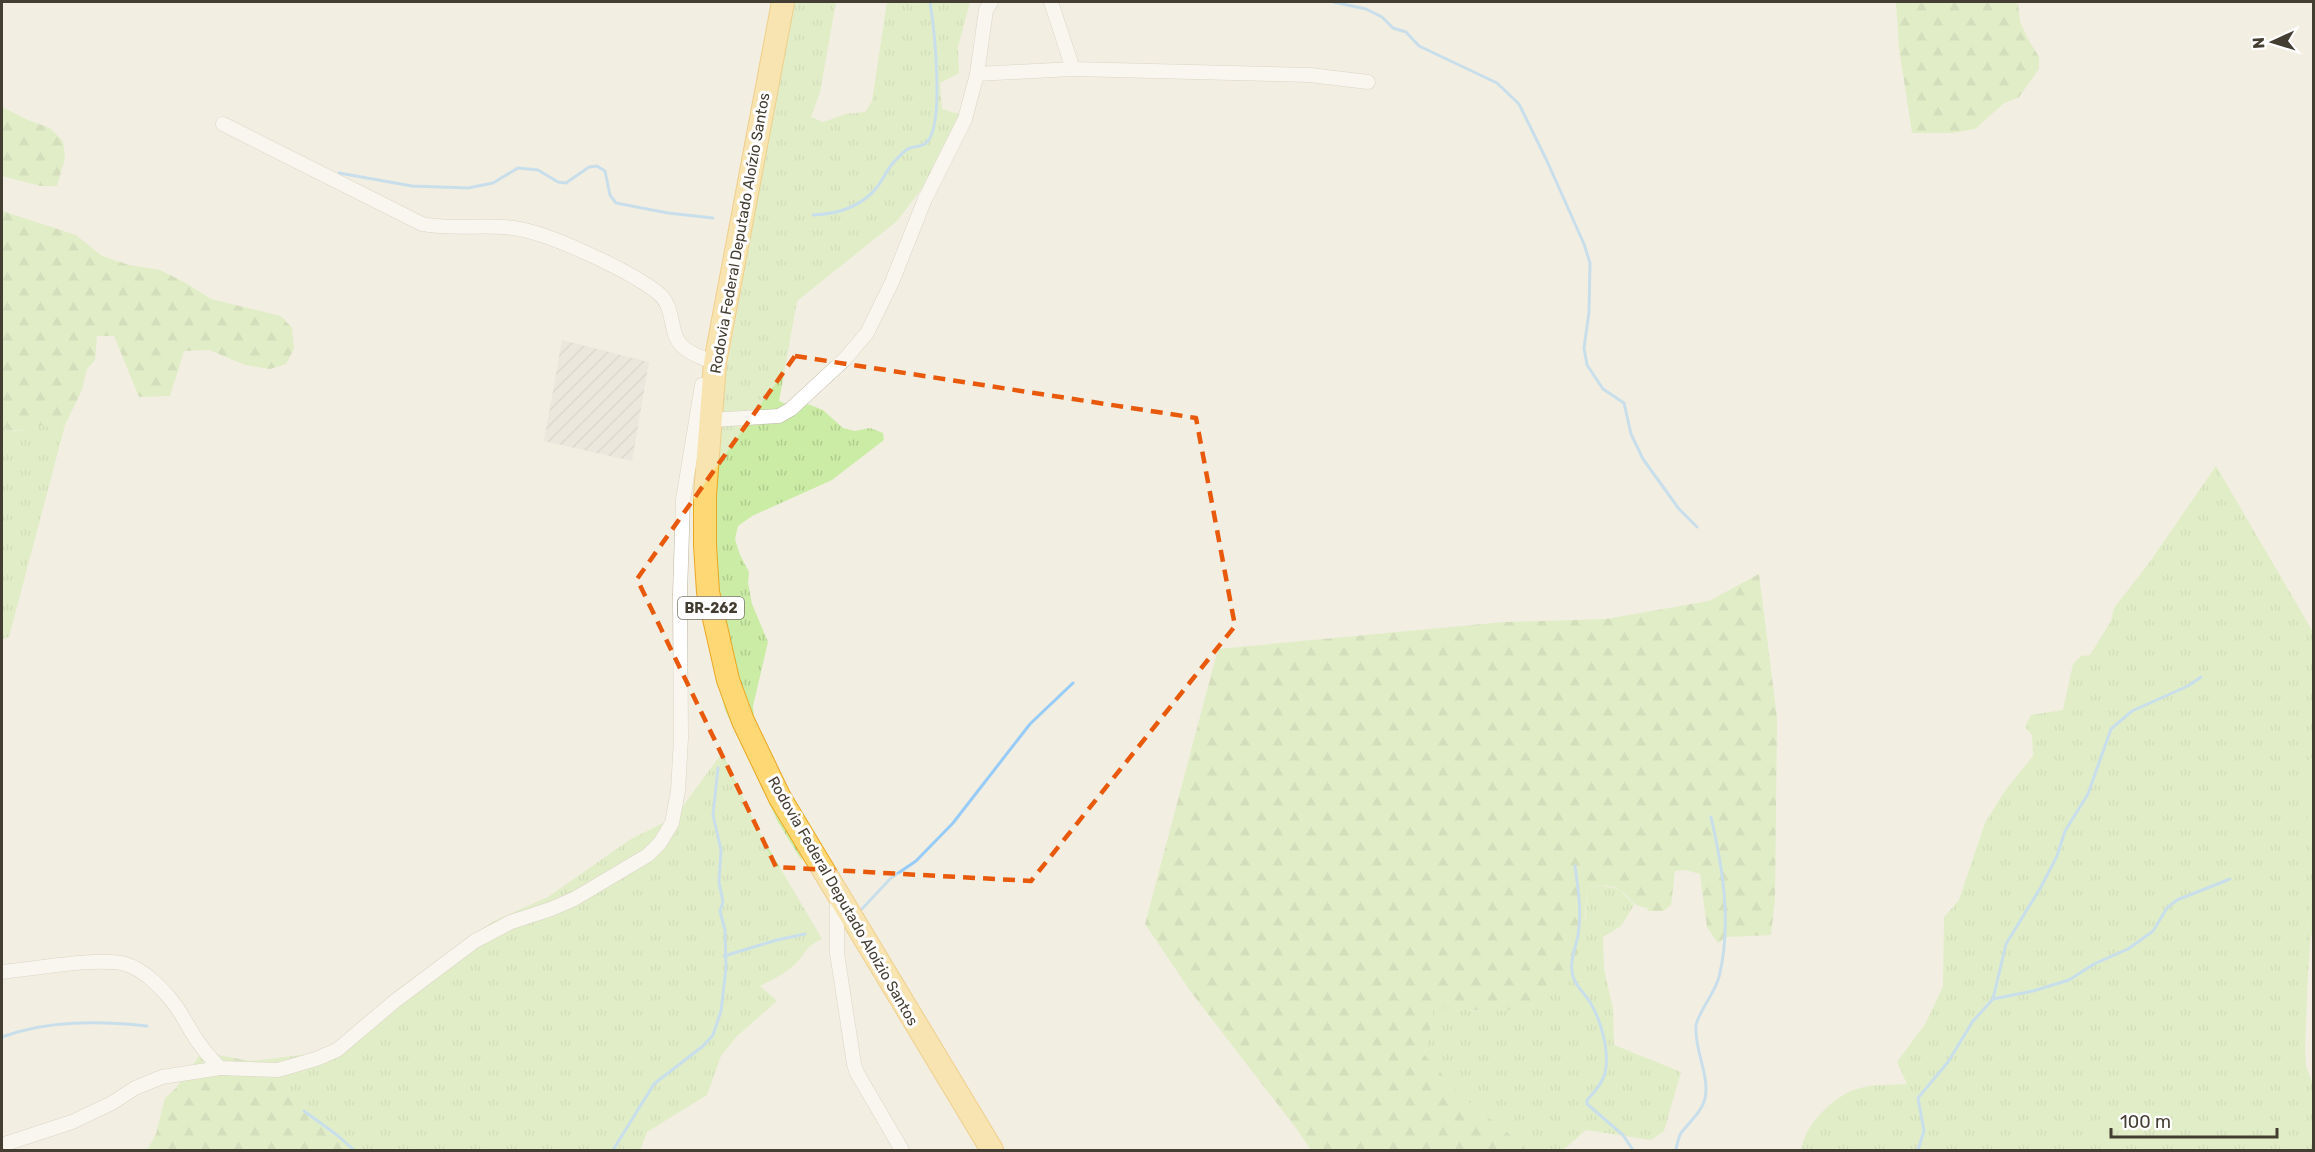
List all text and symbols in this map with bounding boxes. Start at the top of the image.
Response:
north arrow [2243,12,2303,72]
text: N [2249,37,2268,49]
street label: Rodovia Federal Deputado Aloízio Santos [706,91,774,375]
road number: BR-262 [678,597,744,619]
street label: Rodovia Federal Deputado Aloízio Santos [764,773,922,1029]
scale bar [2111,1101,2278,1139]
text: 100 m [2120,1111,2171,1133]

